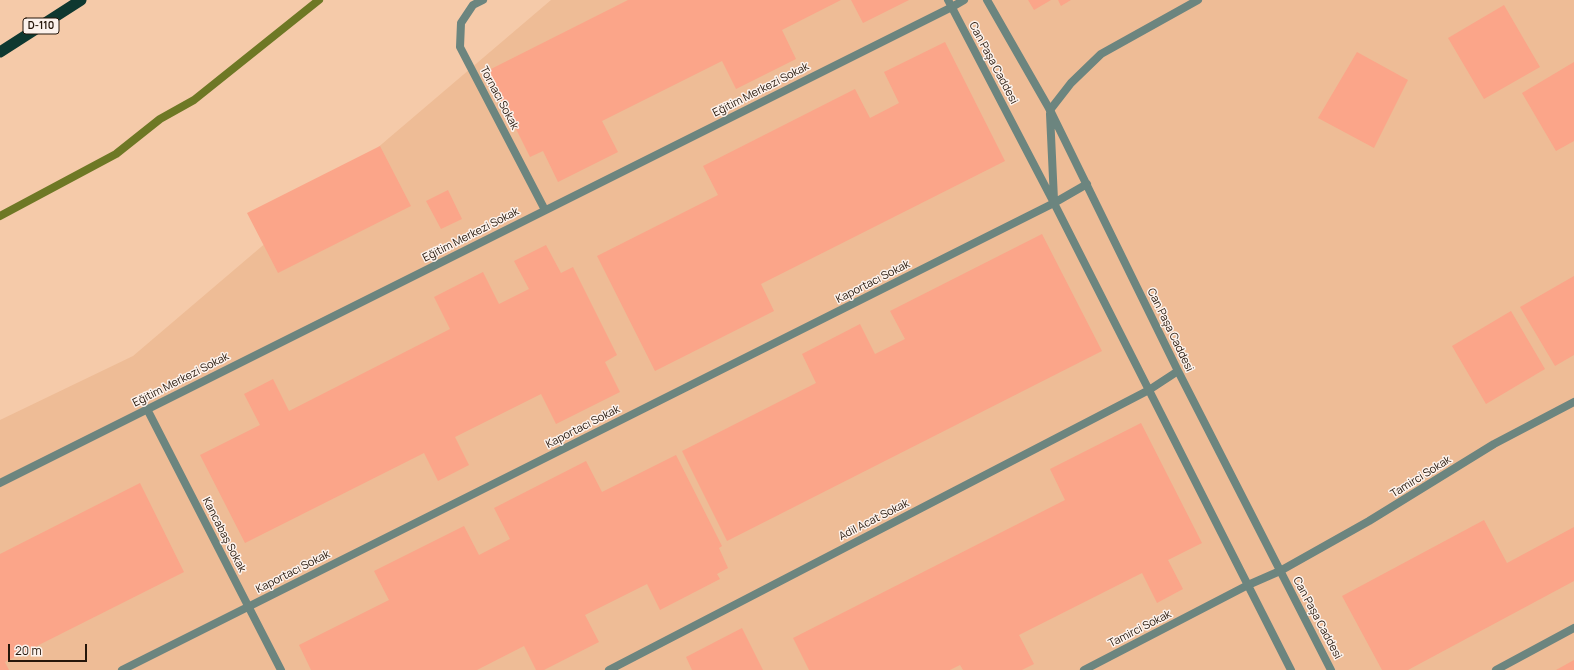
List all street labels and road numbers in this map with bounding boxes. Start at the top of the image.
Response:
road number: D-110 [23,18,59,34]
street label: Can Paşa Caddesi [966,20,1020,106]
street label: Eğitim Merkezi Sokak [711,60,811,120]
street label: Tornacı Sokak [477,64,521,132]
street label: Eğitim Merkezi Sokak [421,205,521,265]
street label: Kaportacı Sokak [834,258,912,306]
street label: Can Paşa Caddesi [1144,286,1196,374]
street label: Eğitim Merkezi Sokak [131,350,231,410]
street label: Kaportacı Sokak [544,403,622,451]
street label: Tamirci Sokak [1388,453,1454,501]
street label: Kancabaş Sokak [199,495,249,575]
street label: Adil Acat Sokak [837,497,911,543]
street label: Kaportacı Sokak [254,548,332,596]
street label: Can Paşa Caddesi [1290,575,1344,661]
street label: Tamirci Sokak [1106,608,1174,650]

